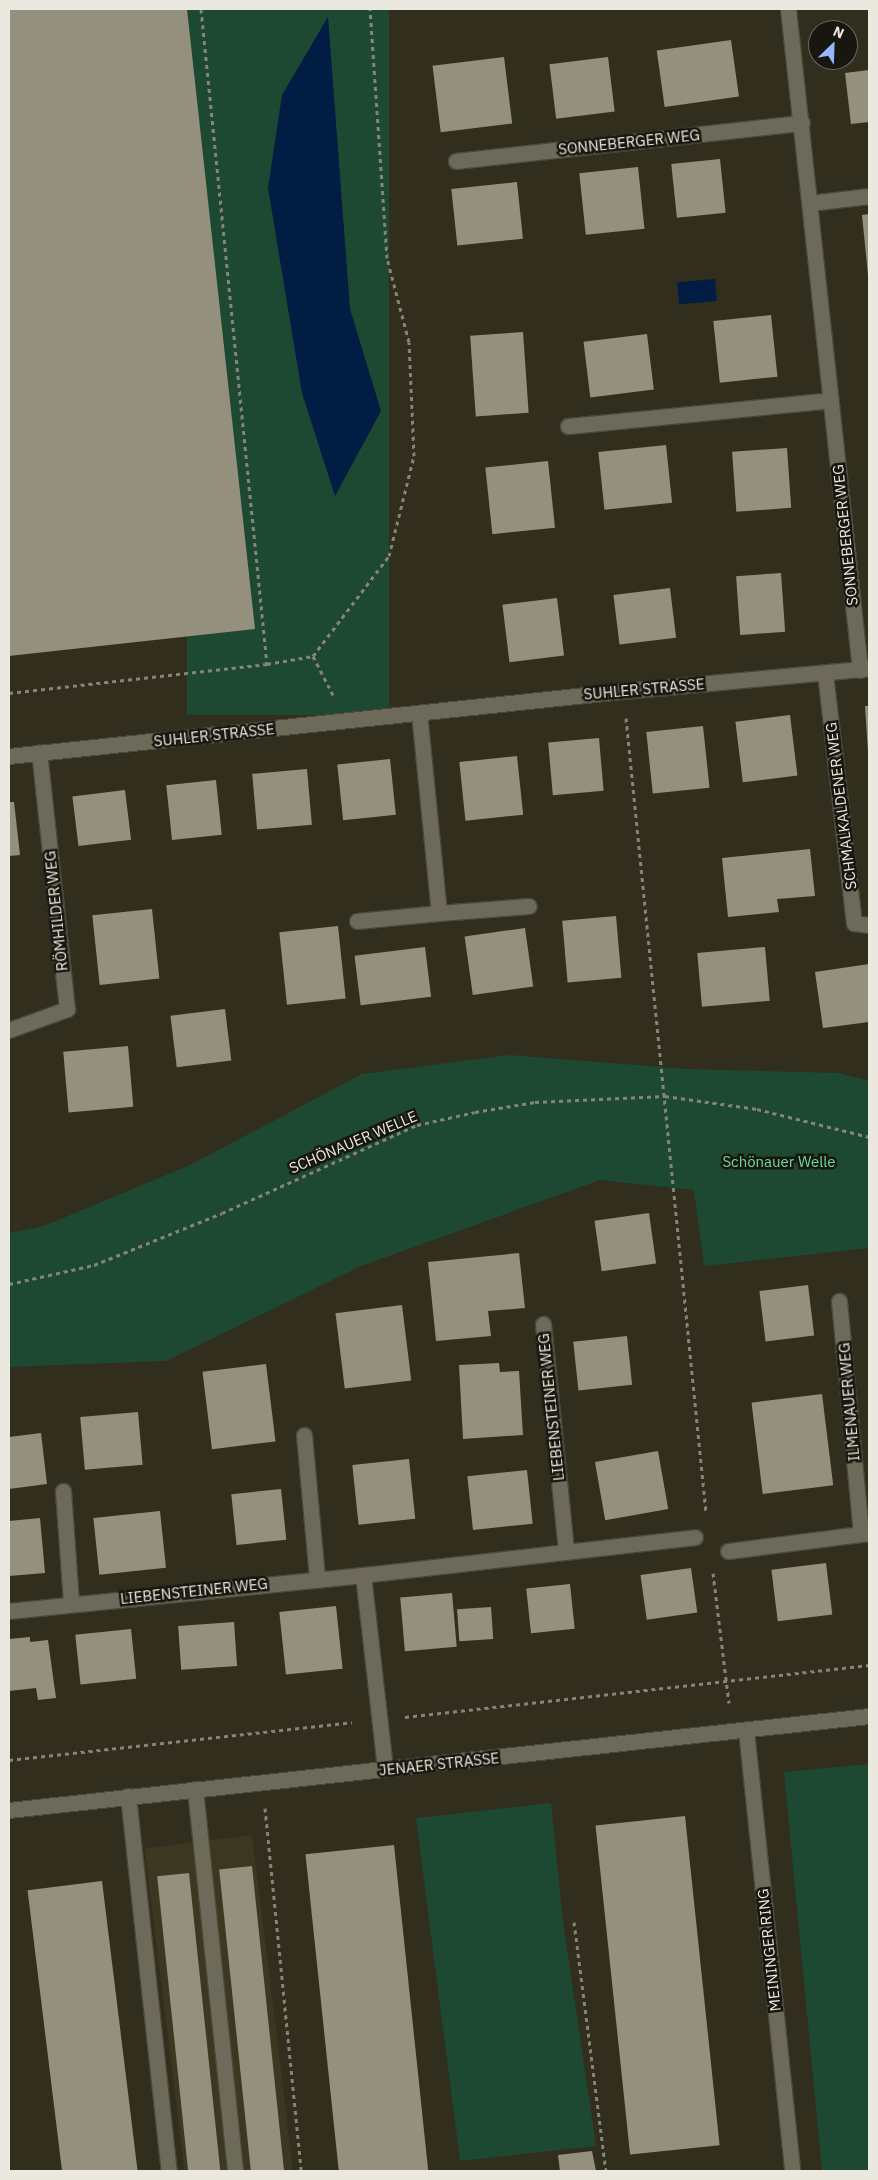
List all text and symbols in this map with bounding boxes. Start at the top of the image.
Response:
north arrow [808,20,858,70]
text: N [830,22,847,42]
street label: SONNEBERGER WEG [557,126,701,158]
street label: SONNEBERGER WEG [829,463,861,607]
street label: SUHLER STRASSE [583,675,705,703]
street label: SUHLER STRASSE [153,720,275,750]
street label: SCHMALKALDENER WEG [822,721,860,891]
street label: RÖMHILDER WEG [41,850,71,972]
street label: SCHÖNAUER WELLE [286,1107,420,1177]
park label: Schönauer Welle [722,1153,836,1171]
street label: LIEBENSTEINER WEG [534,1332,568,1482]
street label: ILMENAUER WEG [835,1342,863,1462]
street label: LIEBENSTEINER WEG [119,1574,269,1608]
street label: JENAER STRASSE [378,1749,500,1779]
street label: MEININGER RING [754,1888,784,2012]

